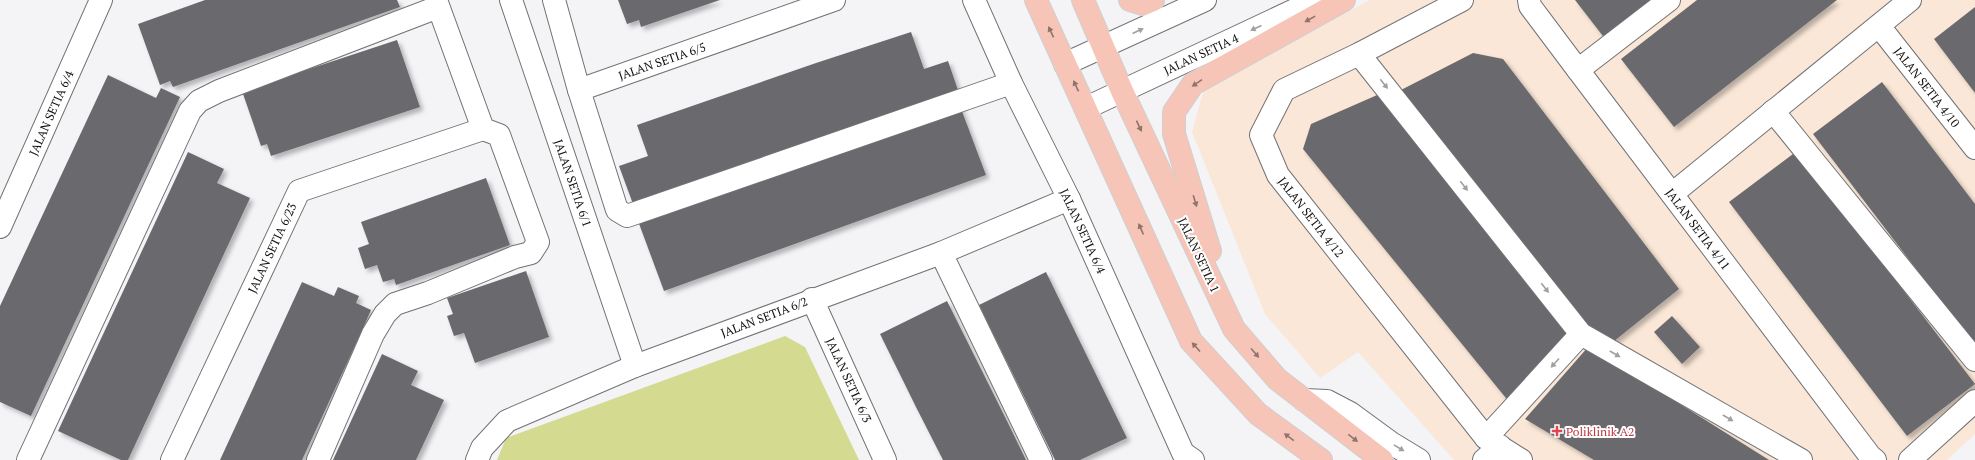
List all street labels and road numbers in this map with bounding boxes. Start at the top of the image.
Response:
street label: JALAN SETIA 4 [1161,30,1241,78]
street label: JALAN SETIA 6/5 [616,39,708,83]
street label: JALAN SETIA 4/10 [1891,44,1963,130]
street label: JALAN SETIA 6/4 [26,68,77,158]
street label: JALAN SETIA 6/1 [551,137,595,229]
street label: JALAN SETIA 4/12 [1275,174,1347,260]
street label: JALAN SETIA 4/11 [1663,185,1733,273]
street label: JALAN SETIA 6/4 [1057,186,1109,276]
street label: JALAN SETIA 6/23 [244,200,300,296]
street label: JALAN SETIA 1 [1175,215,1223,295]
street label: JALAN SETIA 6/2 [719,294,809,340]
street label: JALAN SETIA 6/3 [823,335,875,425]

